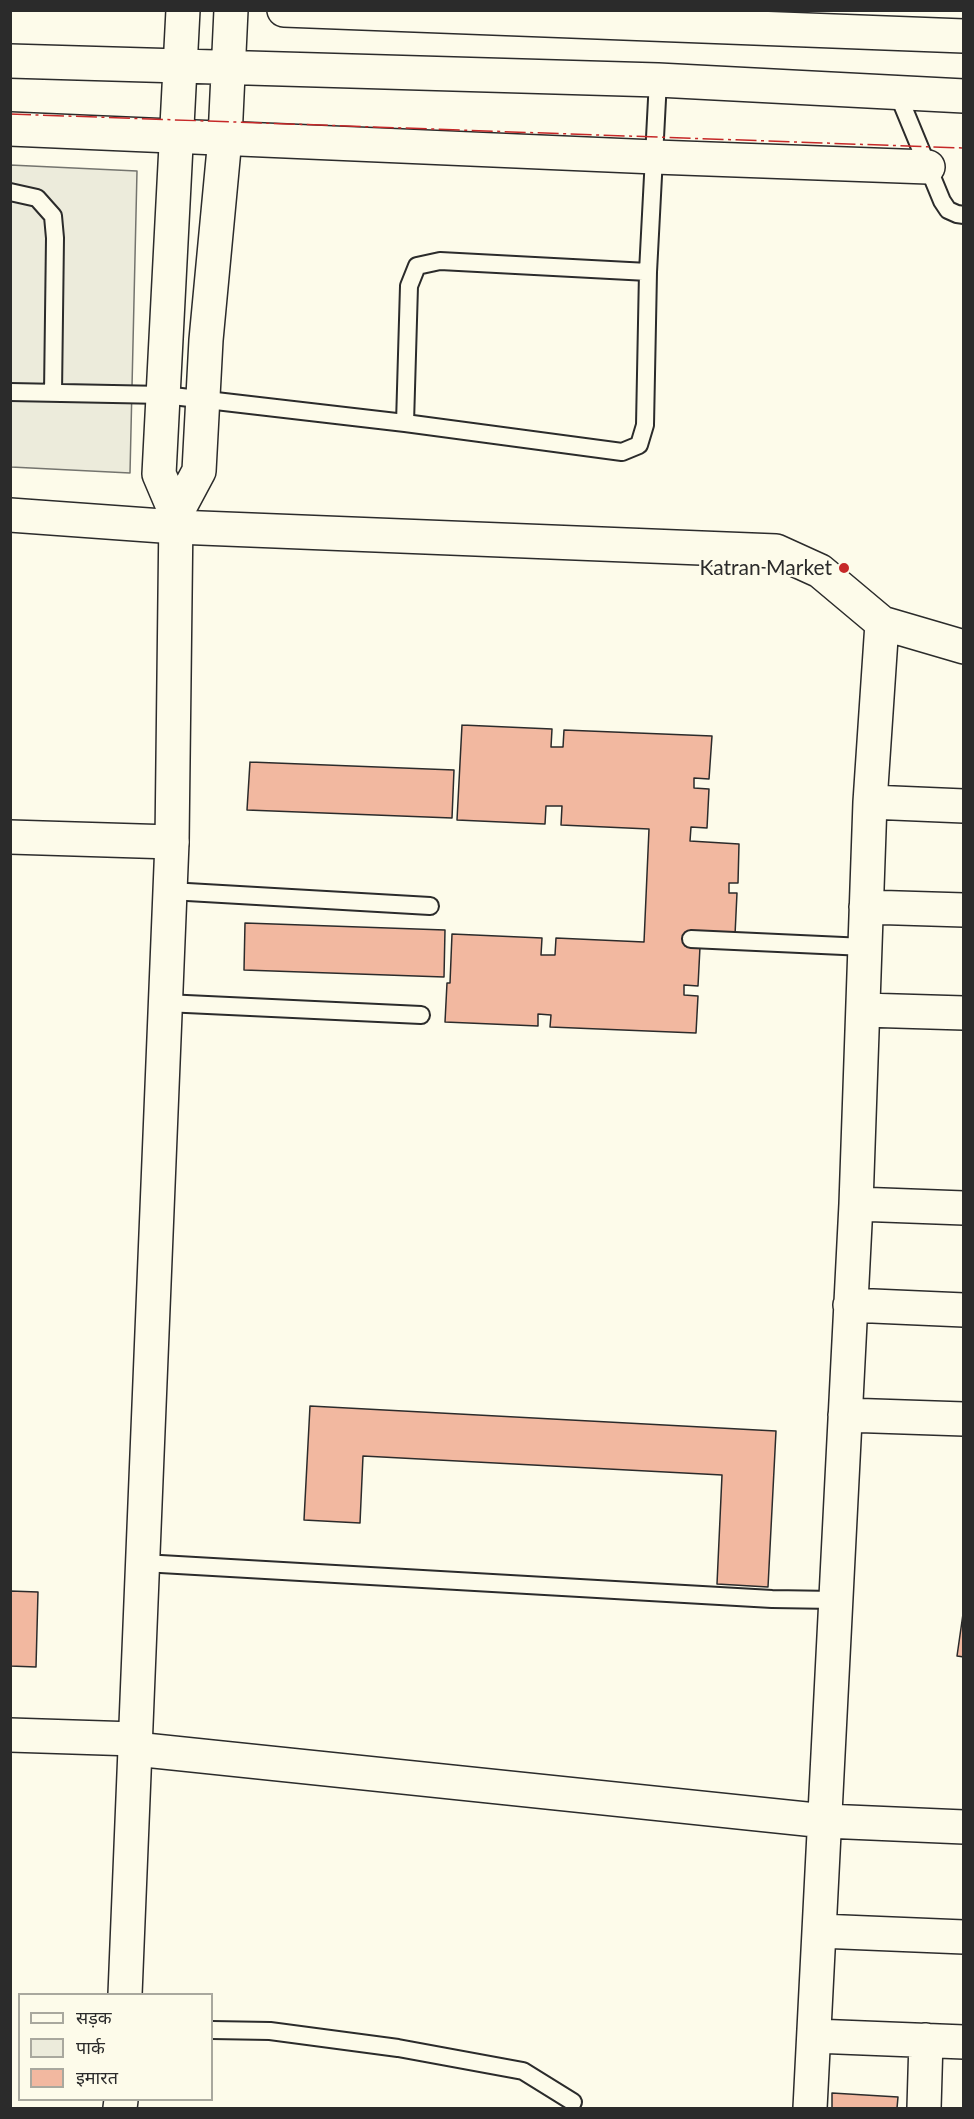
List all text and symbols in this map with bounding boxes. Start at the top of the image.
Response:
place label: Katran Market [699,555,832,581]
marker: Katran Market [837,561,851,575]
legend [18,1993,213,2101]
text: सड़क [76,2006,112,2028]
text: पार्क [76,2036,105,2058]
text: इमारत [76,2066,118,2088]

